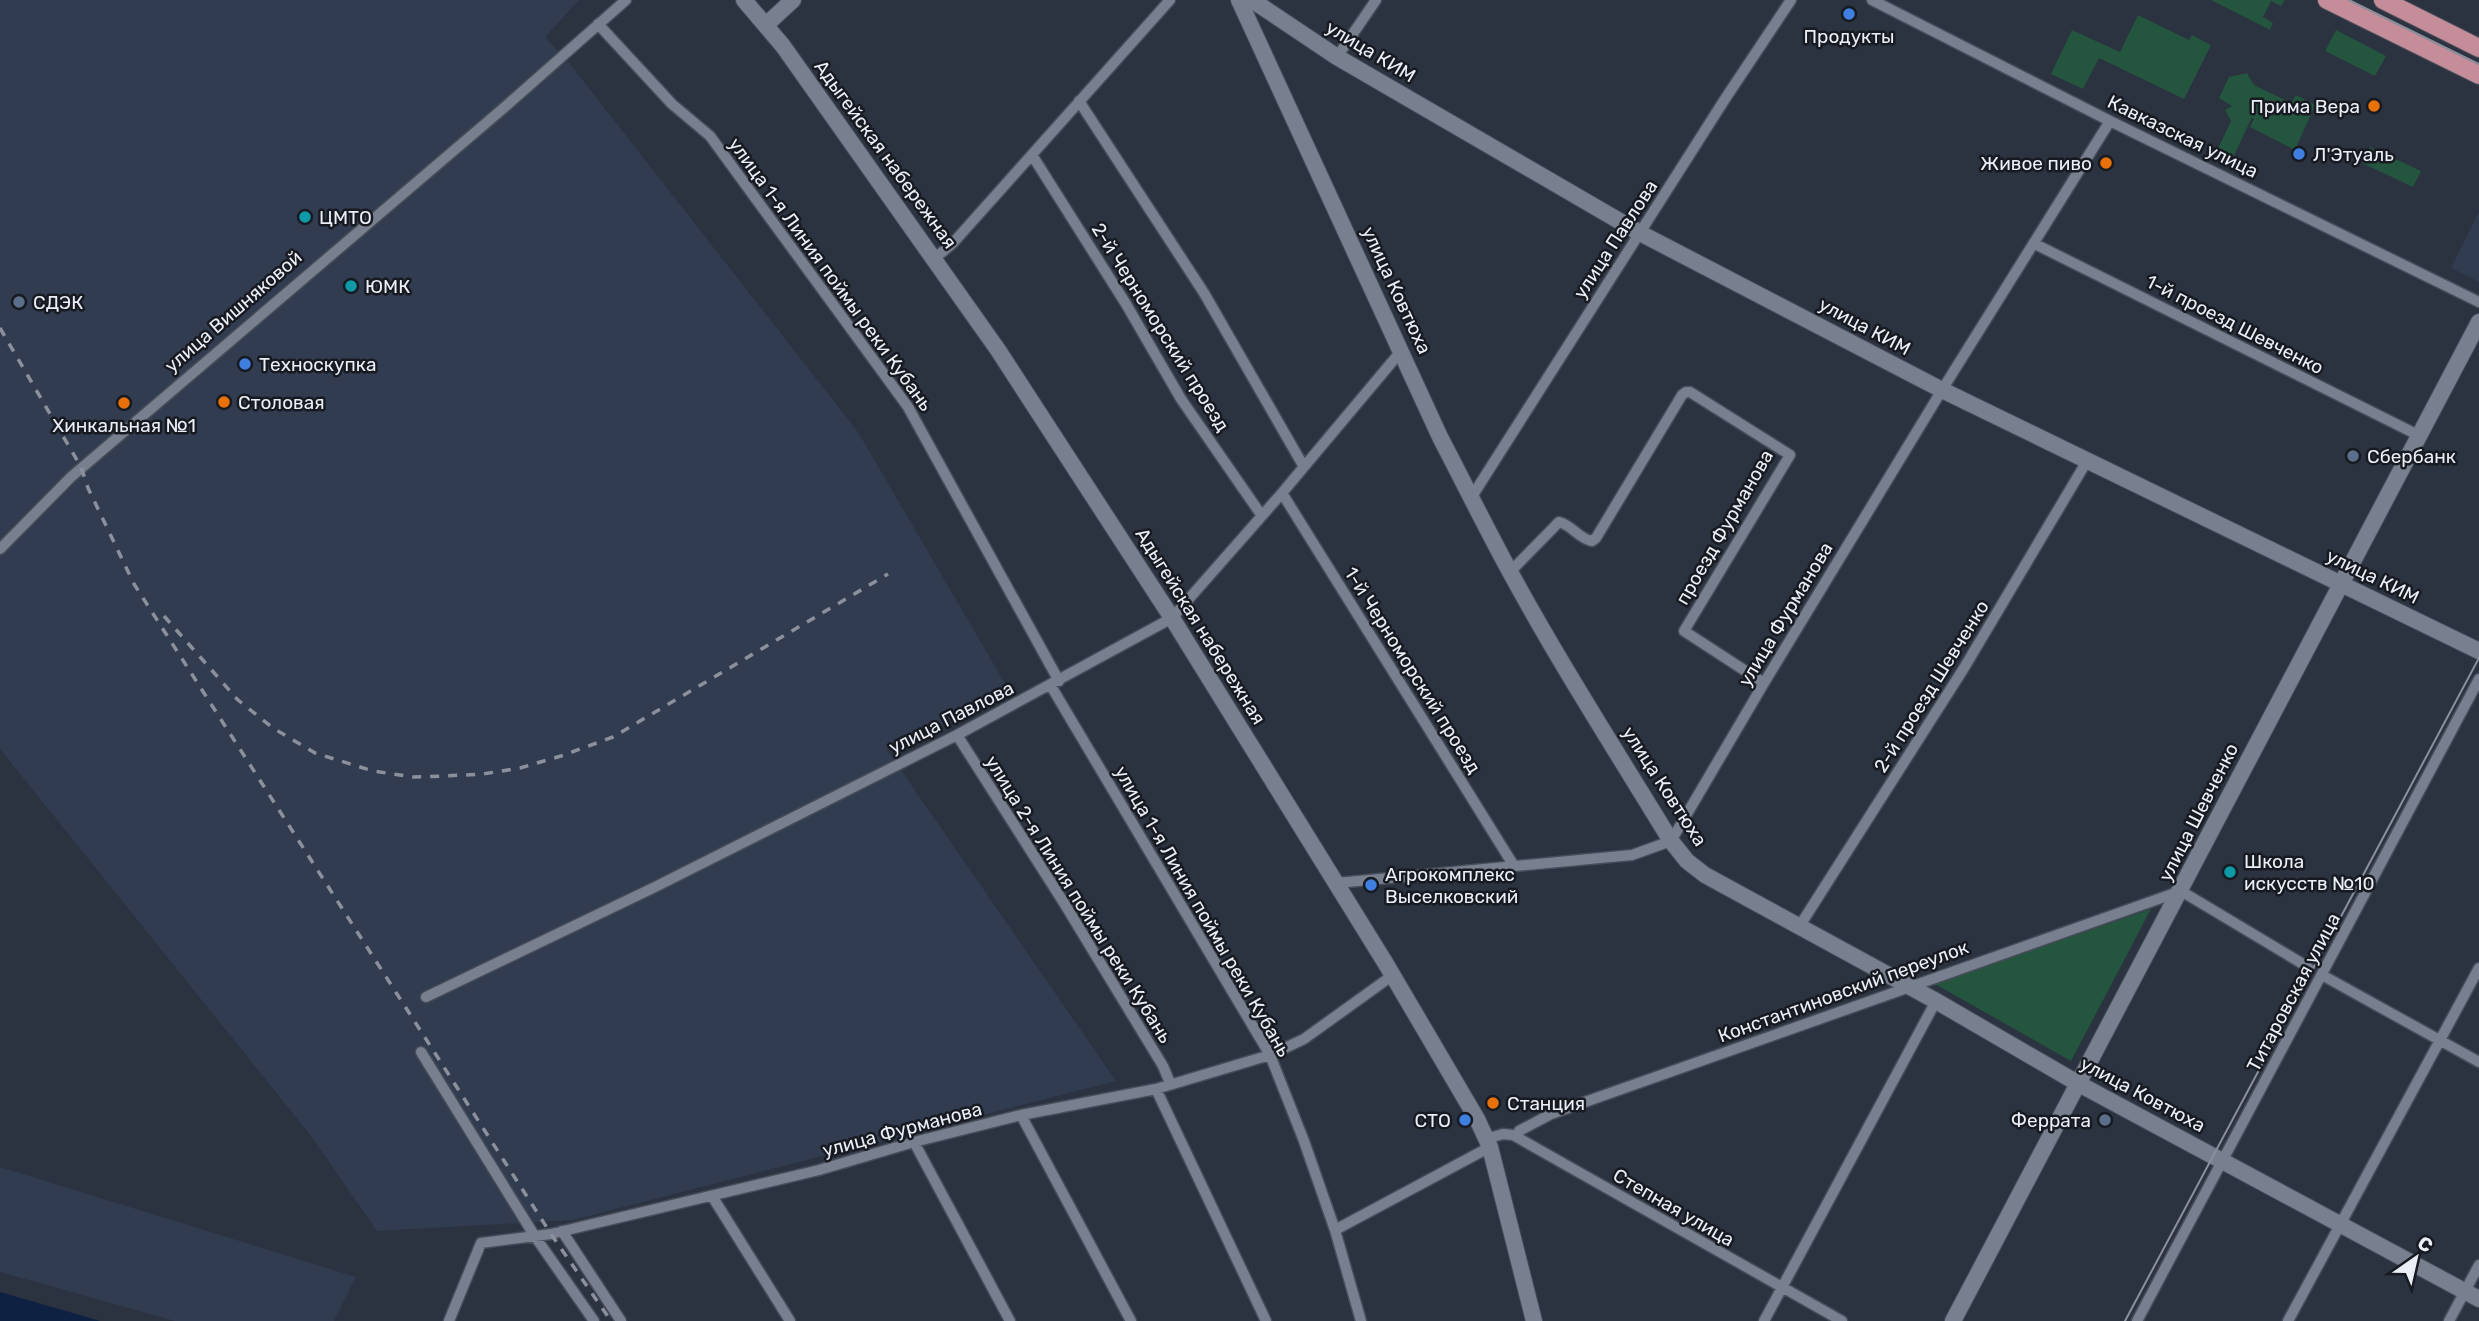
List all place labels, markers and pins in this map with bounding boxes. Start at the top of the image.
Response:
marker: Продукты [1841,6,1857,22]
place label: Продукты [1804,25,1894,48]
place label: Прима Вера [2250,95,2360,118]
marker: Прима Вера [2366,98,2382,114]
place label: Л'Этуаль [2313,143,2394,166]
marker: Л'Этуаль [2291,146,2307,162]
place label: Живое пиво [1980,152,2092,175]
marker: Живое пиво [2098,155,2114,171]
place label: ЦМТО [319,206,372,229]
marker: ЦМТО [297,209,313,225]
place label: ЮМК [365,275,410,298]
marker: ЮМК [343,278,359,294]
place label: СДЭК [33,291,83,314]
marker: СДЭК [11,294,27,310]
place label: Техноскупка [259,353,376,376]
marker: Техноскупка [237,356,253,372]
place label: Столовая [238,391,325,414]
marker: Столовая [216,394,232,410]
marker: Хинкальная №1 [116,395,132,411]
place label: Хинкальная №1 [52,414,196,437]
place label: Сбербанк [2367,445,2456,468]
marker: Сбербанк [2345,448,2361,464]
place label: Школа искусств №10 [2244,850,2375,895]
place label: Агрокомплекс Выселковский [1385,863,1518,908]
marker: Школа искусств №10 [2222,864,2238,880]
marker: Агрокомплекс Выселковский [1363,877,1379,893]
place label: Станция [1507,1092,1585,1115]
marker: Станция [1485,1095,1501,1111]
place label: СТО [1414,1109,1451,1132]
place label: Феррата [2011,1109,2091,1132]
marker: СТО [1457,1112,1473,1128]
marker: Феррата [2097,1112,2113,1128]

